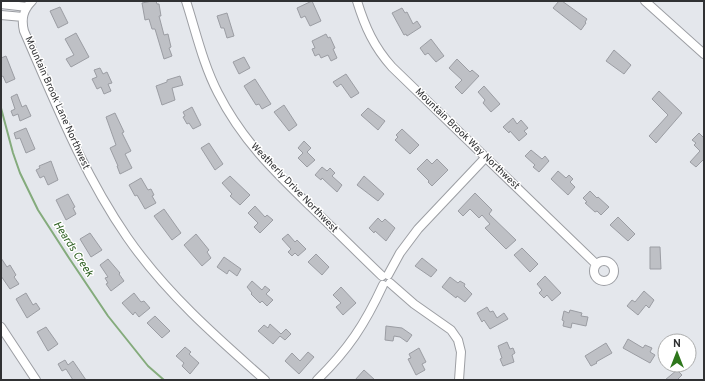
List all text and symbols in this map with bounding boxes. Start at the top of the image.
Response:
street label: Mountain Brook Lane Northwest [22,34,92,172]
street label: Mountain Brook Way Northwest [412,85,522,193]
street label: Weatherly Drive Northwest [248,140,341,236]
water label: Heards Creek [50,218,96,280]
north arrow [657,333,697,373]
text: N [673,337,681,351]

